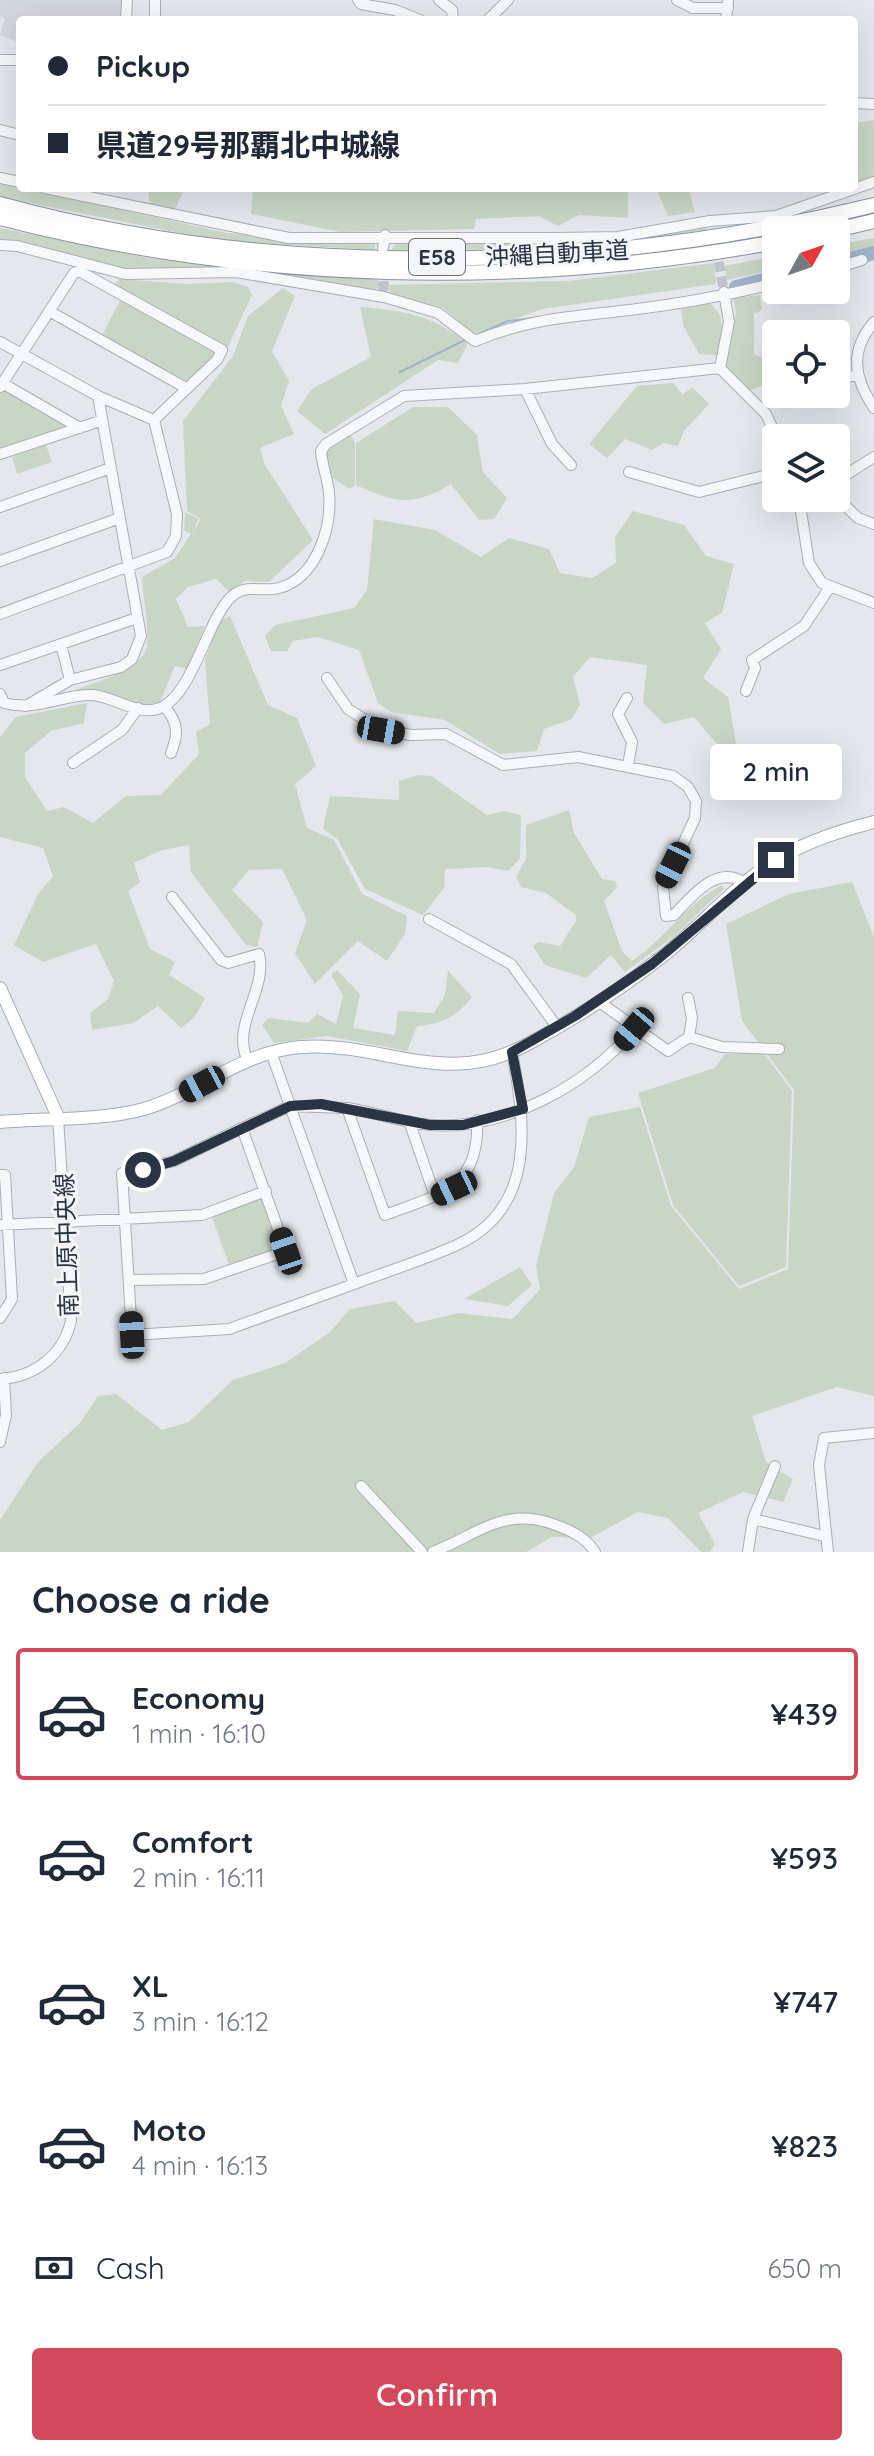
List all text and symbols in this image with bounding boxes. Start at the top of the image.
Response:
text: Pickup [96,47,190,85]
text: 県道29号那覇北中城線 [96,126,400,164]
north arrow [762,216,850,304]
map controls [762,216,850,512]
street label: 沖縄自動車道 [484,234,630,272]
road number: E58 [409,239,465,275]
button: locate [762,320,850,408]
button: layers [762,424,850,512]
car [355,714,407,746]
callout: 2 min [710,744,842,800]
text: 2 min [742,755,810,788]
car [652,838,694,892]
route end [758,842,794,878]
car [609,1003,659,1055]
car [175,1062,229,1106]
route start [125,1152,161,1188]
car [427,1167,481,1209]
street label: 南上原中央線 [48,1173,84,1317]
car [267,1224,305,1278]
car [119,1310,145,1360]
text: Choose a ride [32,1577,270,1622]
icon: car [36,1678,108,1750]
text: Economy [132,1679,265,1717]
text: ¥439 [771,1695,838,1733]
text: 1 min · 16:10 [132,1717,266,1750]
icon: car [36,1822,108,1894]
text: Comfort [132,1823,253,1861]
text: ¥593 [771,1839,838,1877]
text: 2 min · 16:11 [132,1861,265,1894]
icon: car [36,1966,108,2038]
text: XL [132,1967,169,2005]
text: ¥747 [773,1983,838,2021]
text: 3 min · 16:12 [132,2005,269,2038]
icon: car [36,2110,108,2182]
text: Moto [132,2111,206,2149]
text: ¥823 [771,2127,838,2165]
text: 4 min · 16:13 [132,2149,268,2182]
icon: cash [32,2246,76,2290]
text: Cash [96,2249,165,2287]
text: 650 m [768,2252,842,2285]
button: Confirm [32,2348,842,2440]

